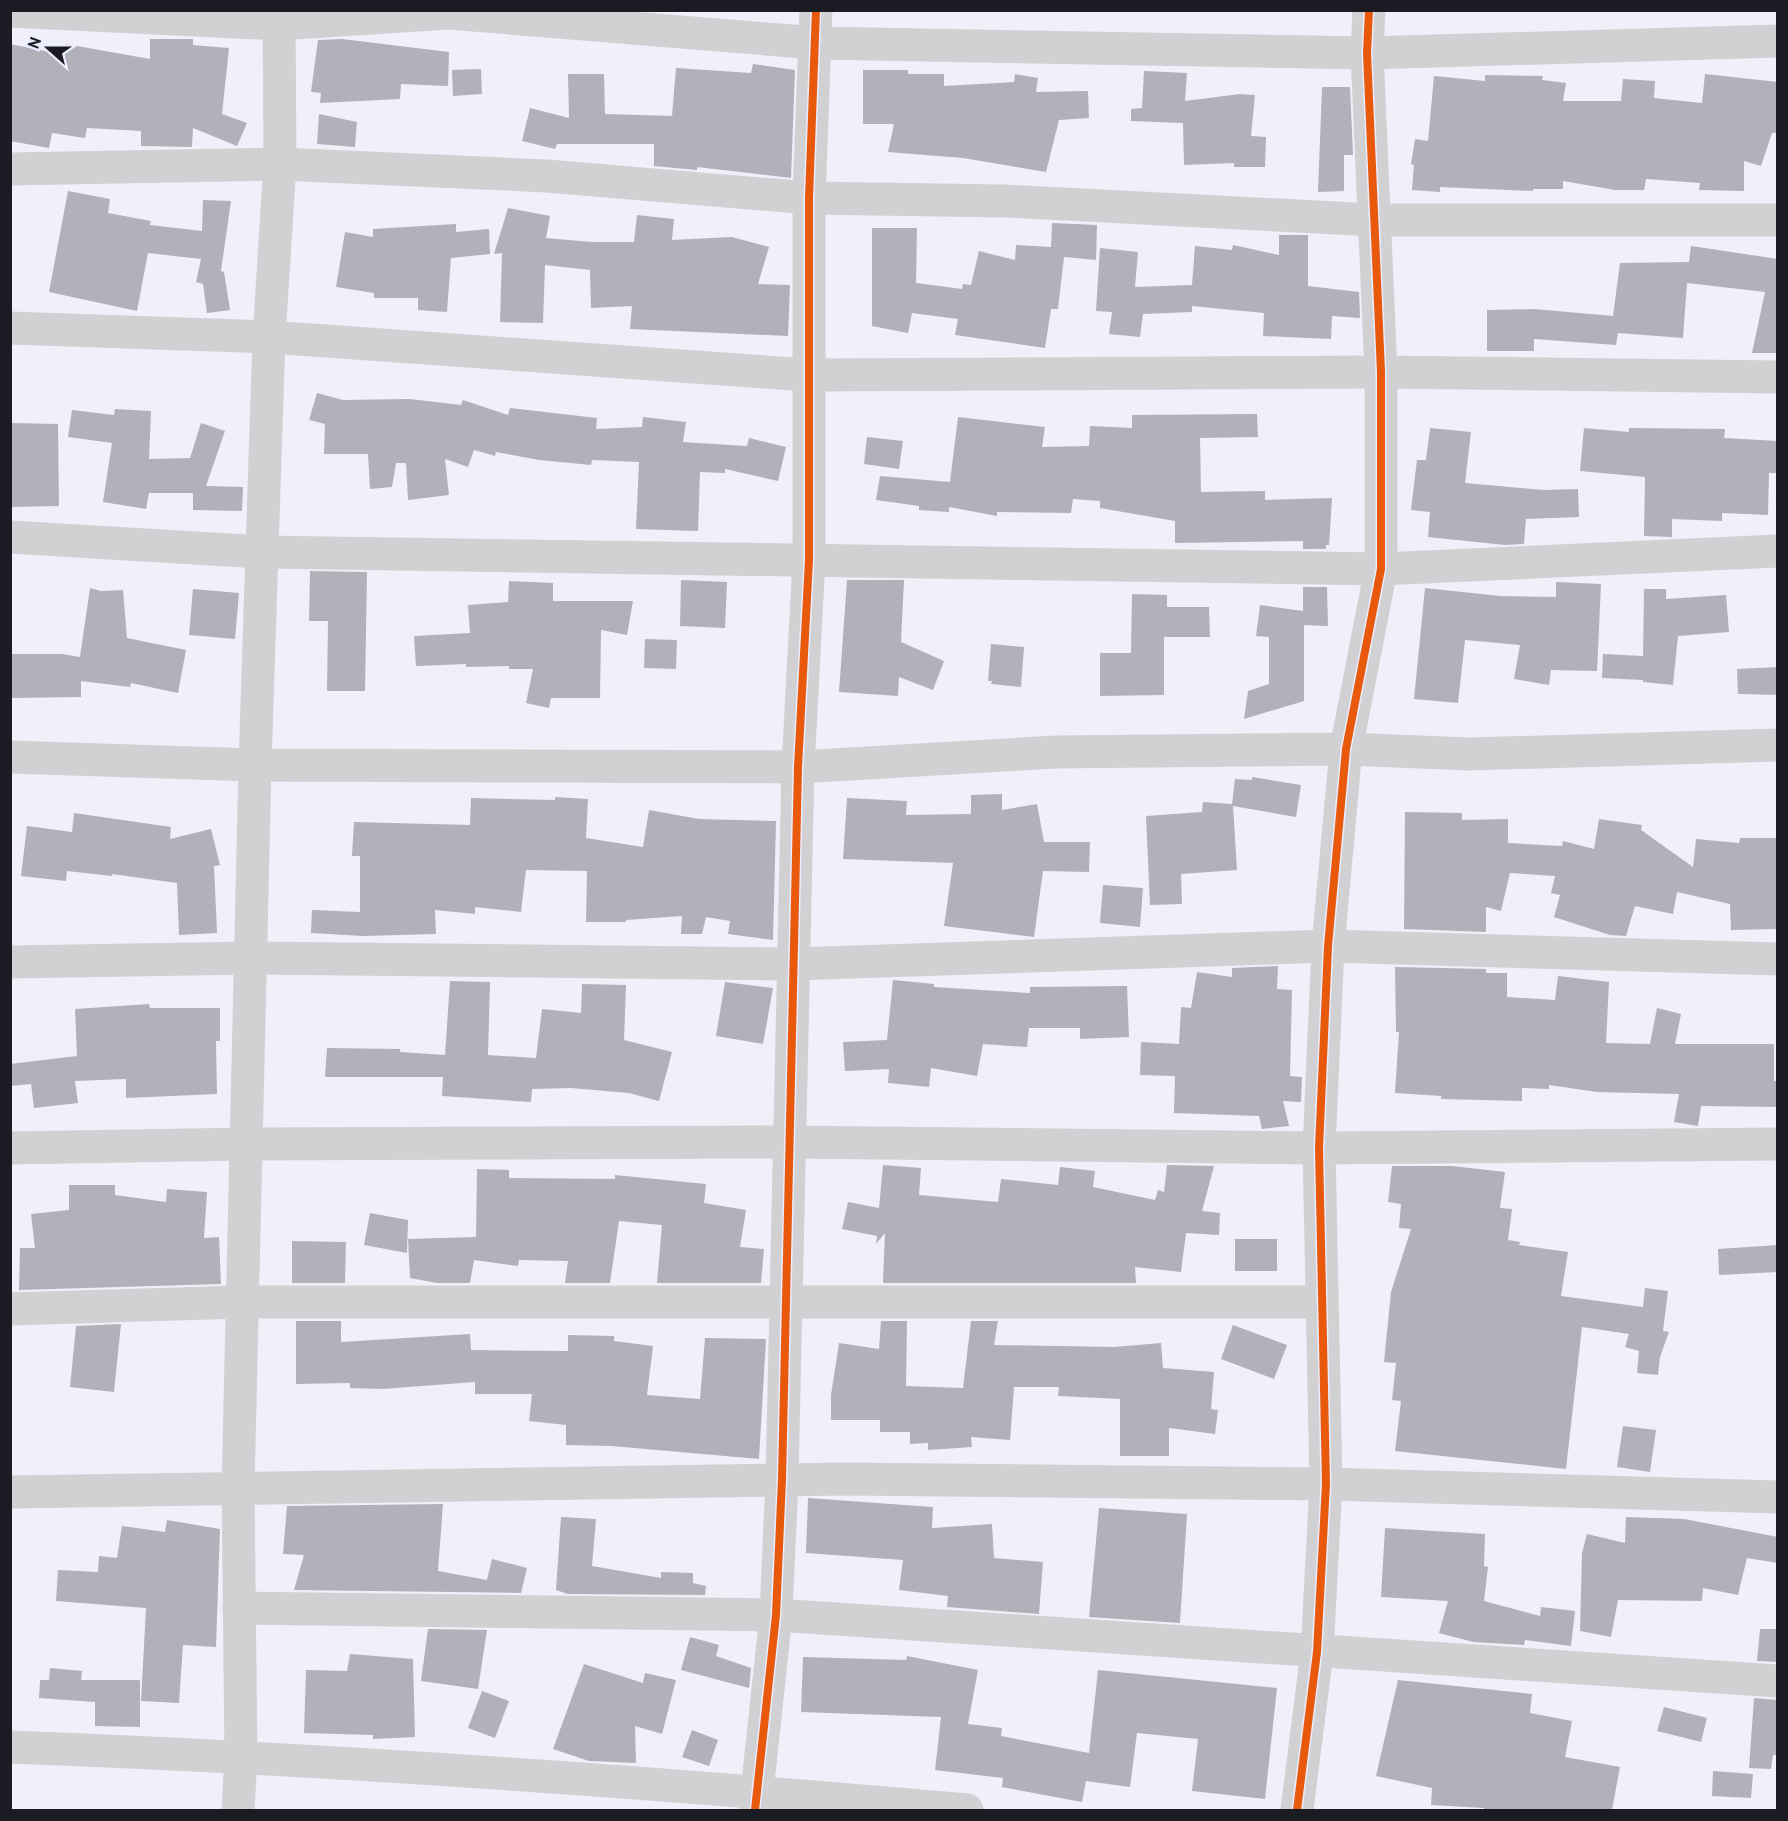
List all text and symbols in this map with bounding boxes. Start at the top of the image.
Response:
north arrow [18,18,78,78]
text: N [23,34,45,51]

